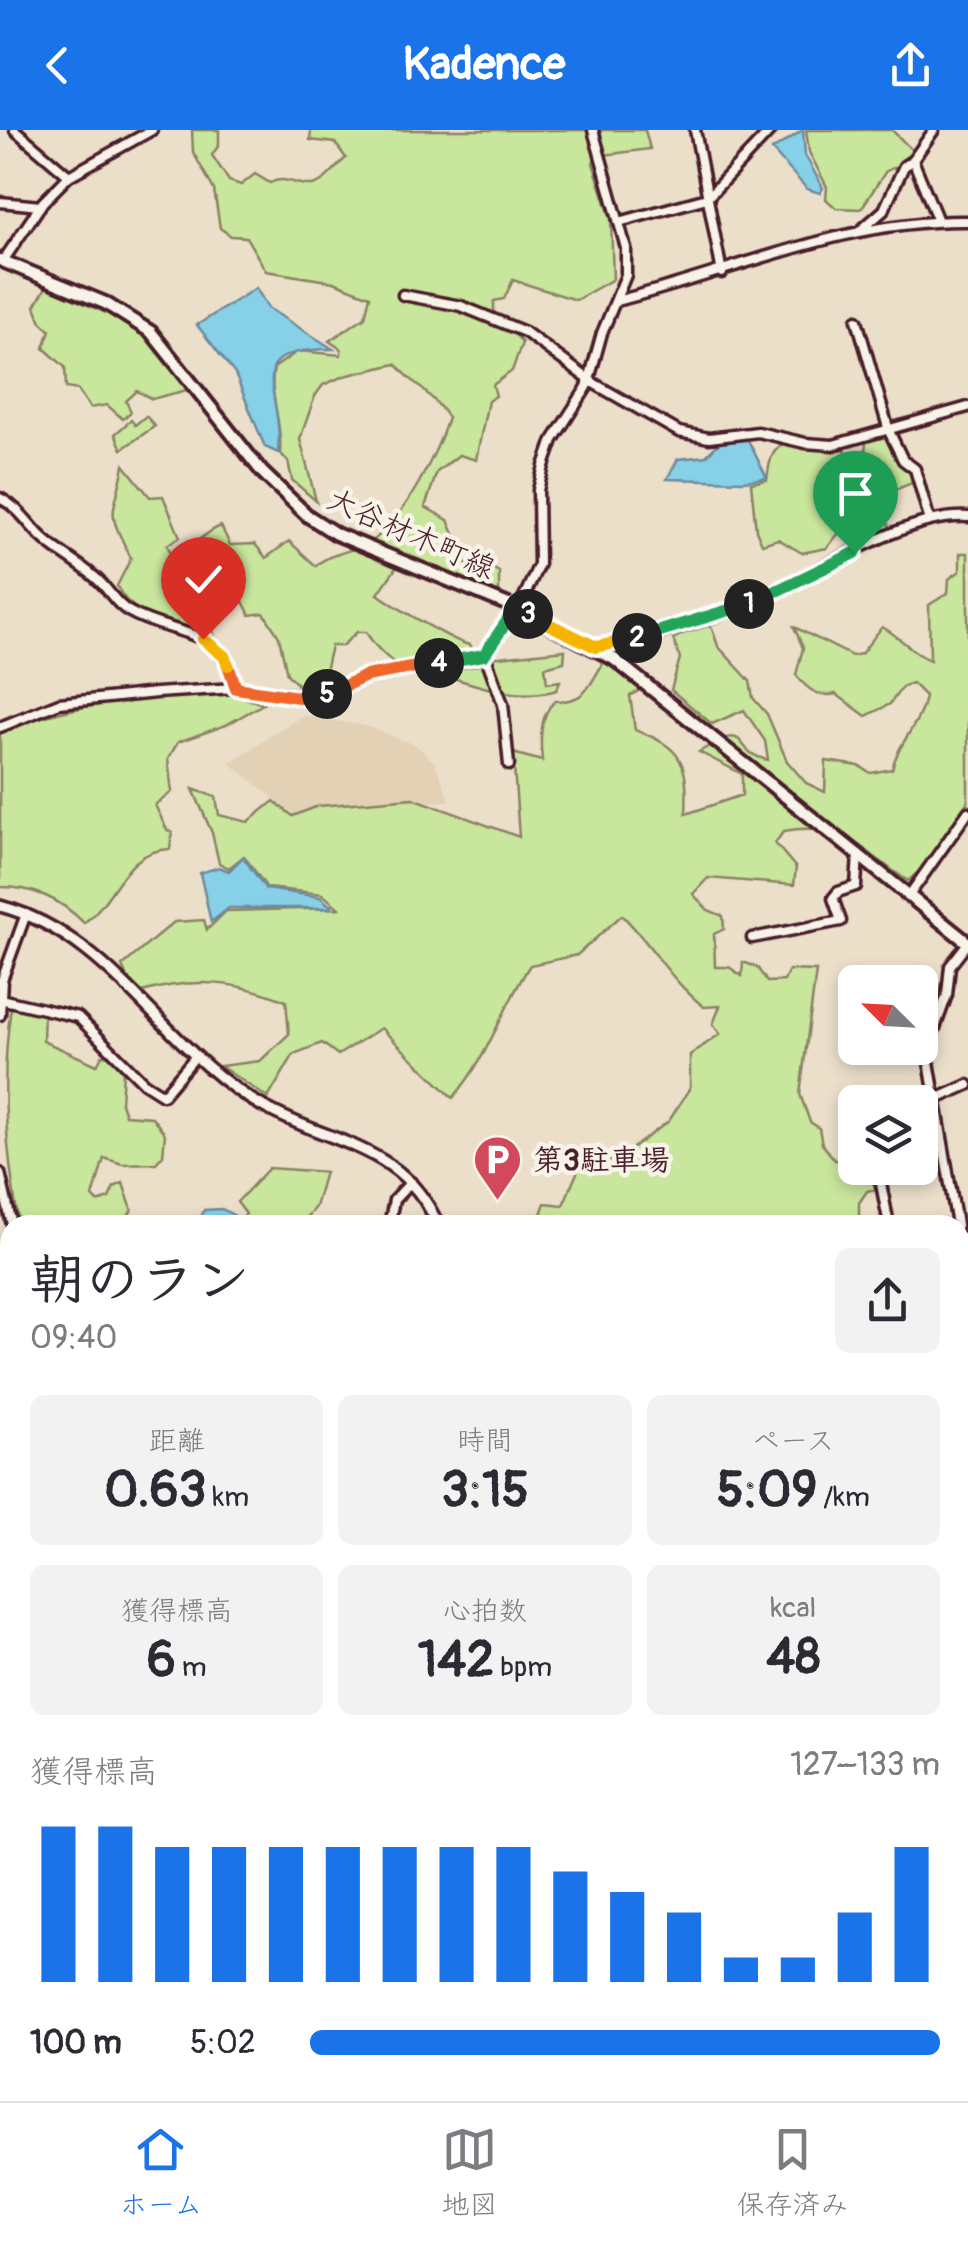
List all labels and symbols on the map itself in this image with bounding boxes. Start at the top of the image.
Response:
pin [813,451,898,554]
street label: 大谷材木町線 [321,480,501,588]
pin [161,537,246,640]
pin: 1 [724,579,774,629]
pin: 3 [503,589,553,639]
pin: 2 [612,613,662,663]
pin: 4 [414,638,464,688]
pin: 5 [302,669,352,719]
north arrow [838,965,938,1065]
parking icon: 第3駐車場 [472,1134,524,1202]
place label: 第3駐車場 [533,1142,670,1179]

